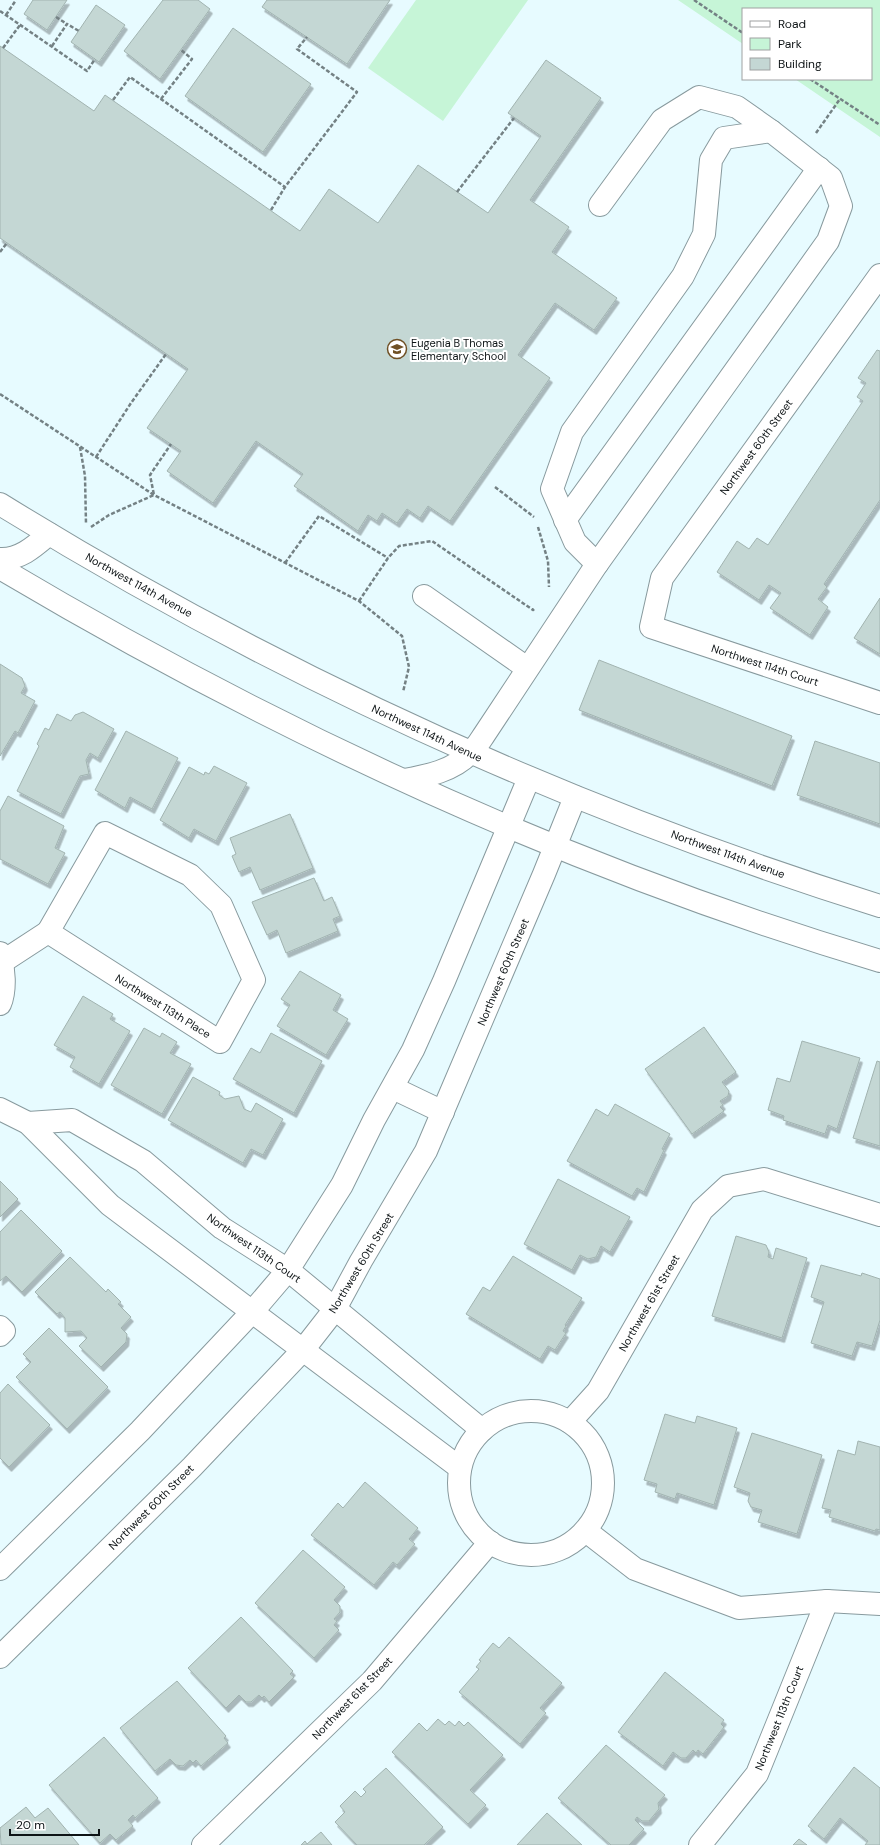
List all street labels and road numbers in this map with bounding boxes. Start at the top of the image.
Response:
street label: Northwest 60th Street [717,396,795,498]
street label: Northwest 114th Avenue [83,550,195,620]
street label: Northwest 114th Court [710,641,820,689]
street label: Northwest 114th Avenue [370,701,484,765]
street label: Northwest 114th Avenue [669,827,787,881]
street label: Northwest 60th Street [474,916,532,1028]
street label: Northwest 113th Place [113,971,213,1041]
street label: Northwest 113th Court [204,1210,304,1286]
street label: Northwest 60th Street [325,1210,397,1316]
street label: Northwest 61st Street [615,1252,683,1354]
street label: Northwest 60th Street [105,1461,197,1553]
street label: Northwest 61st Street [309,1654,395,1742]
street label: Northwest 113th Court [752,1664,806,1772]

